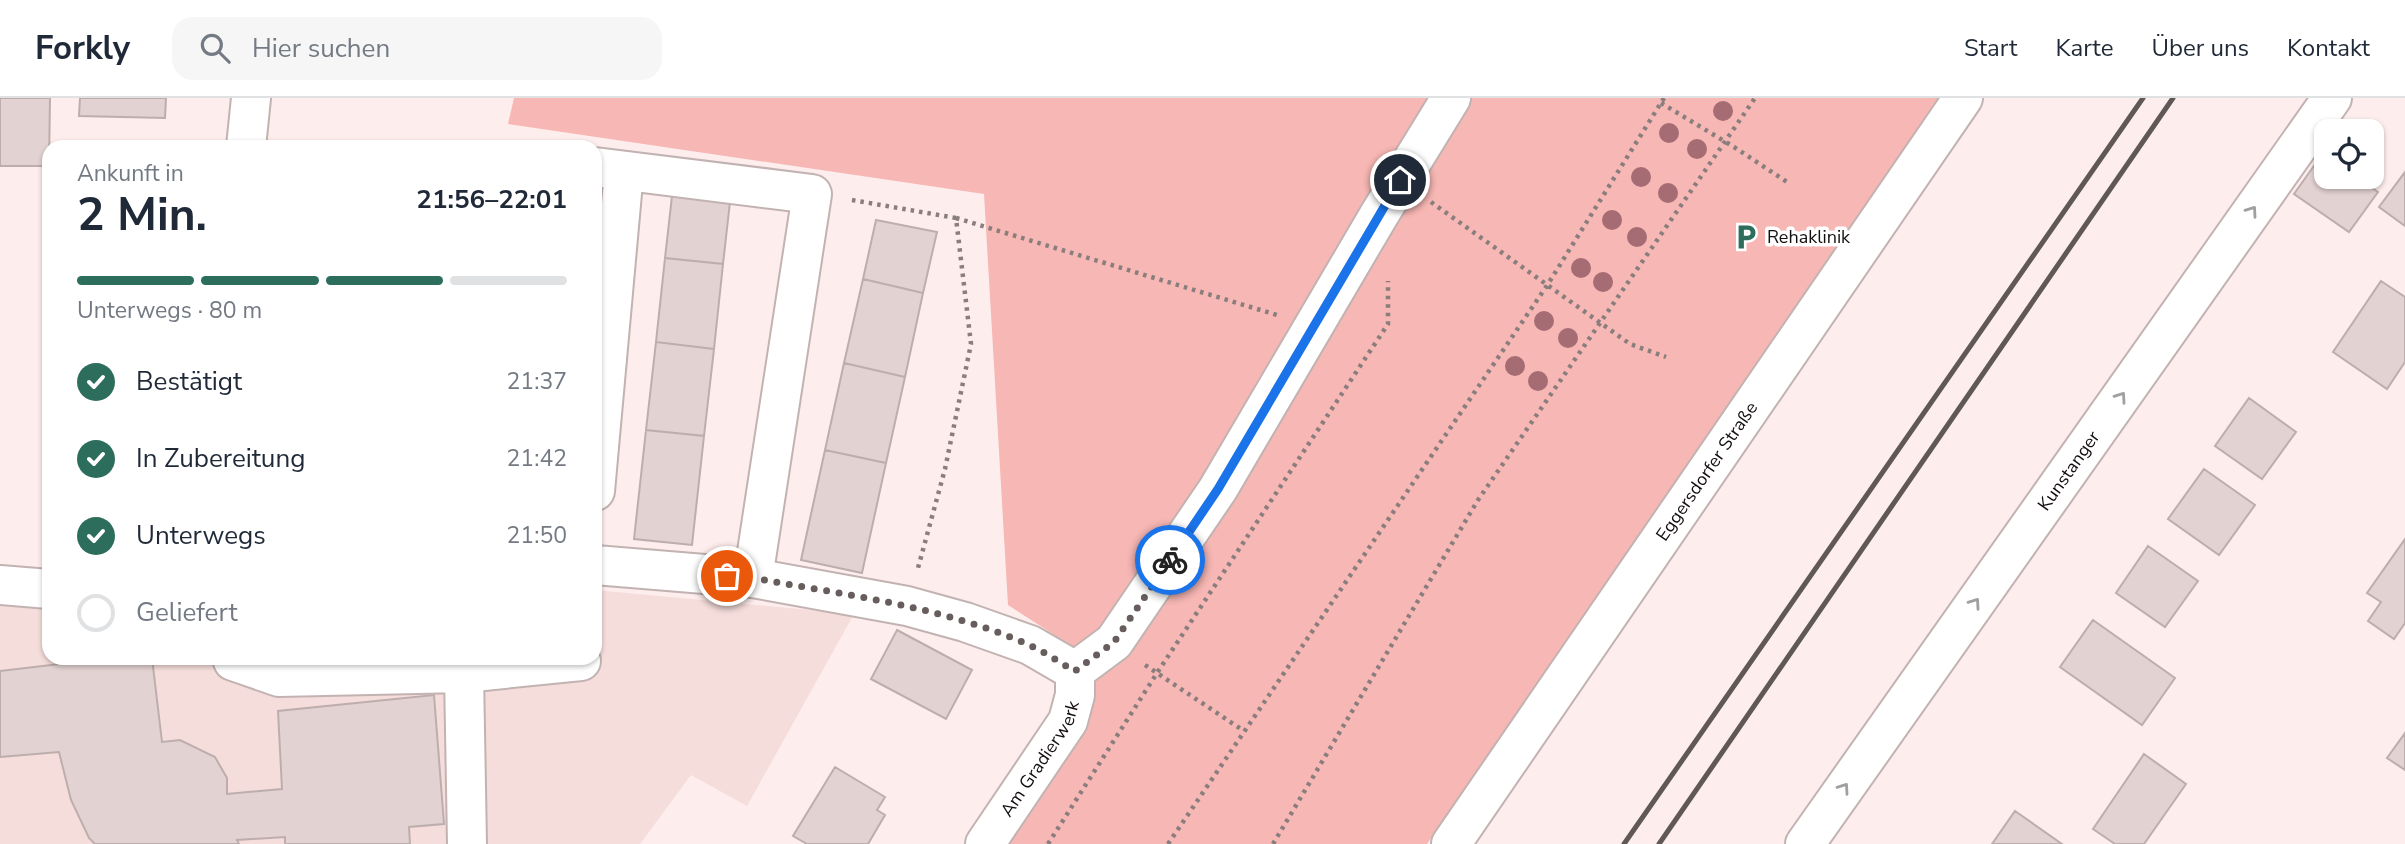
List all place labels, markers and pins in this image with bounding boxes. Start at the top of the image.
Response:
pin [1370,150,1430,210]
parking icon: Rehaklinik [1731,222,1761,252]
place label: Rehaklinik [1767,225,1851,249]
pin [697,546,757,606]

